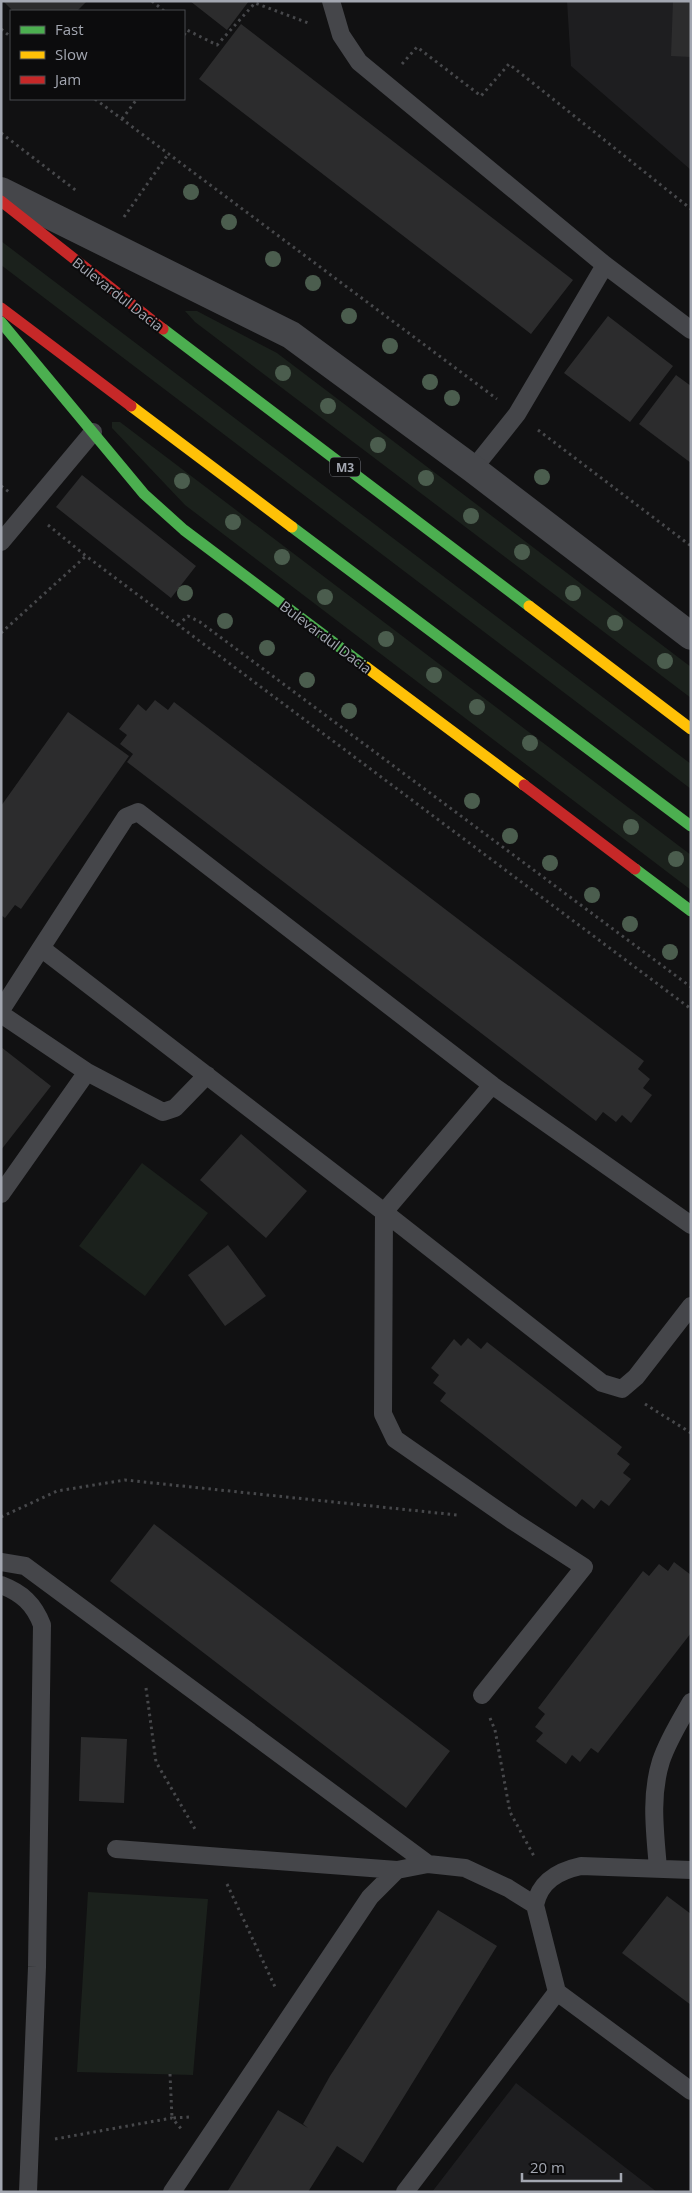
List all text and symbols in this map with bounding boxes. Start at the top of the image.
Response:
legend [10,10,185,100]
text: Fast [55,19,84,39]
text: Slow [55,44,88,64]
text: Jam [53,69,81,89]
street label: Bulevardul Dacia [69,253,167,335]
road number: M3 [330,458,360,477]
street label: Bulevardul Dacia [276,596,376,678]
scale bar [522,2150,621,2182]
text: 20 m [530,2157,565,2177]

